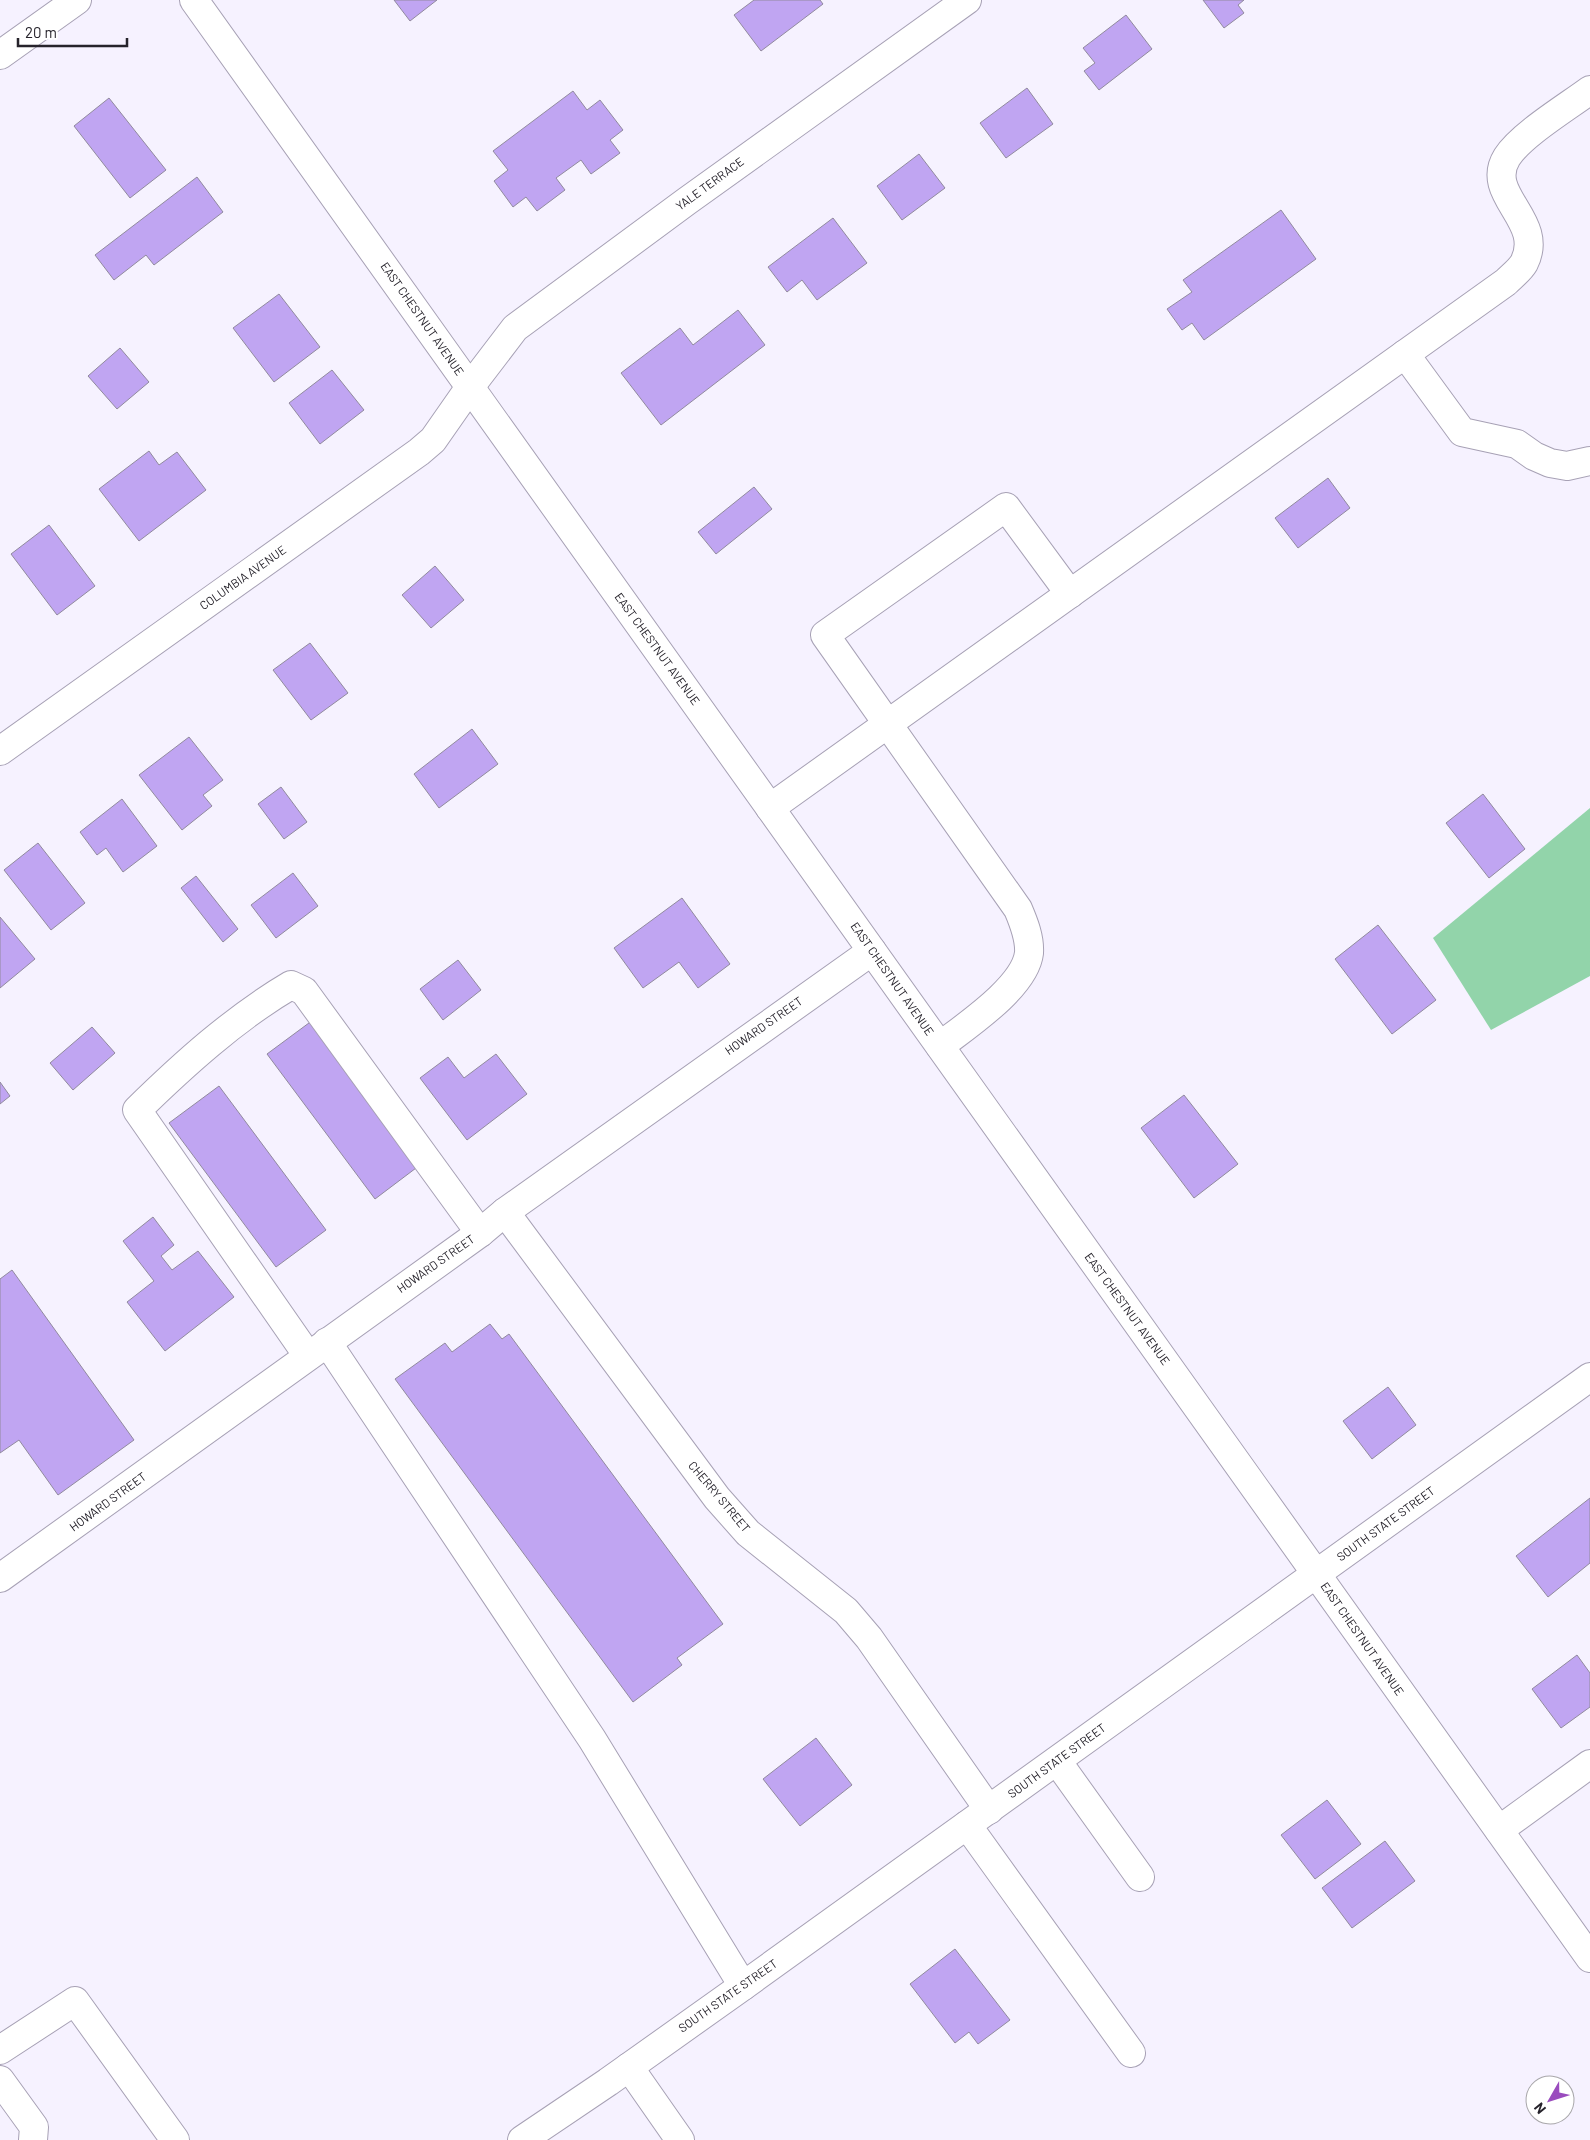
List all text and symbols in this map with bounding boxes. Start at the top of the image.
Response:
scale bar [18,15,126,47]
text: 20 m [25,23,57,41]
street label: YALE TERRACE [673,154,746,213]
street label: EAST CHESTNUT AVENUE [378,259,467,378]
street label: COLUMBIA AVENUE [197,542,288,612]
street label: EAST CHESTNUT AVENUE [612,590,703,707]
street label: EAST CHESTNUT AVENUE [848,919,937,1038]
street label: HOWARD STREET [722,993,805,1057]
street label: HOWARD STREET [394,1231,477,1295]
street label: EAST CHESTNUT AVENUE [1082,1250,1173,1367]
street label: CHERRY STREET [686,1458,754,1535]
street label: HOWARD STREET [66,1469,149,1534]
street label: SOUTH STATE STREET [1334,1483,1437,1563]
street label: EAST CHESTNUT AVENUE [1318,1579,1407,1698]
street label: SOUTH STATE STREET [1005,1720,1108,1800]
street label: SOUTH STATE STREET [675,1956,780,2035]
north arrow [1525,2075,1575,2125]
text: N [1530,2100,1549,2117]

